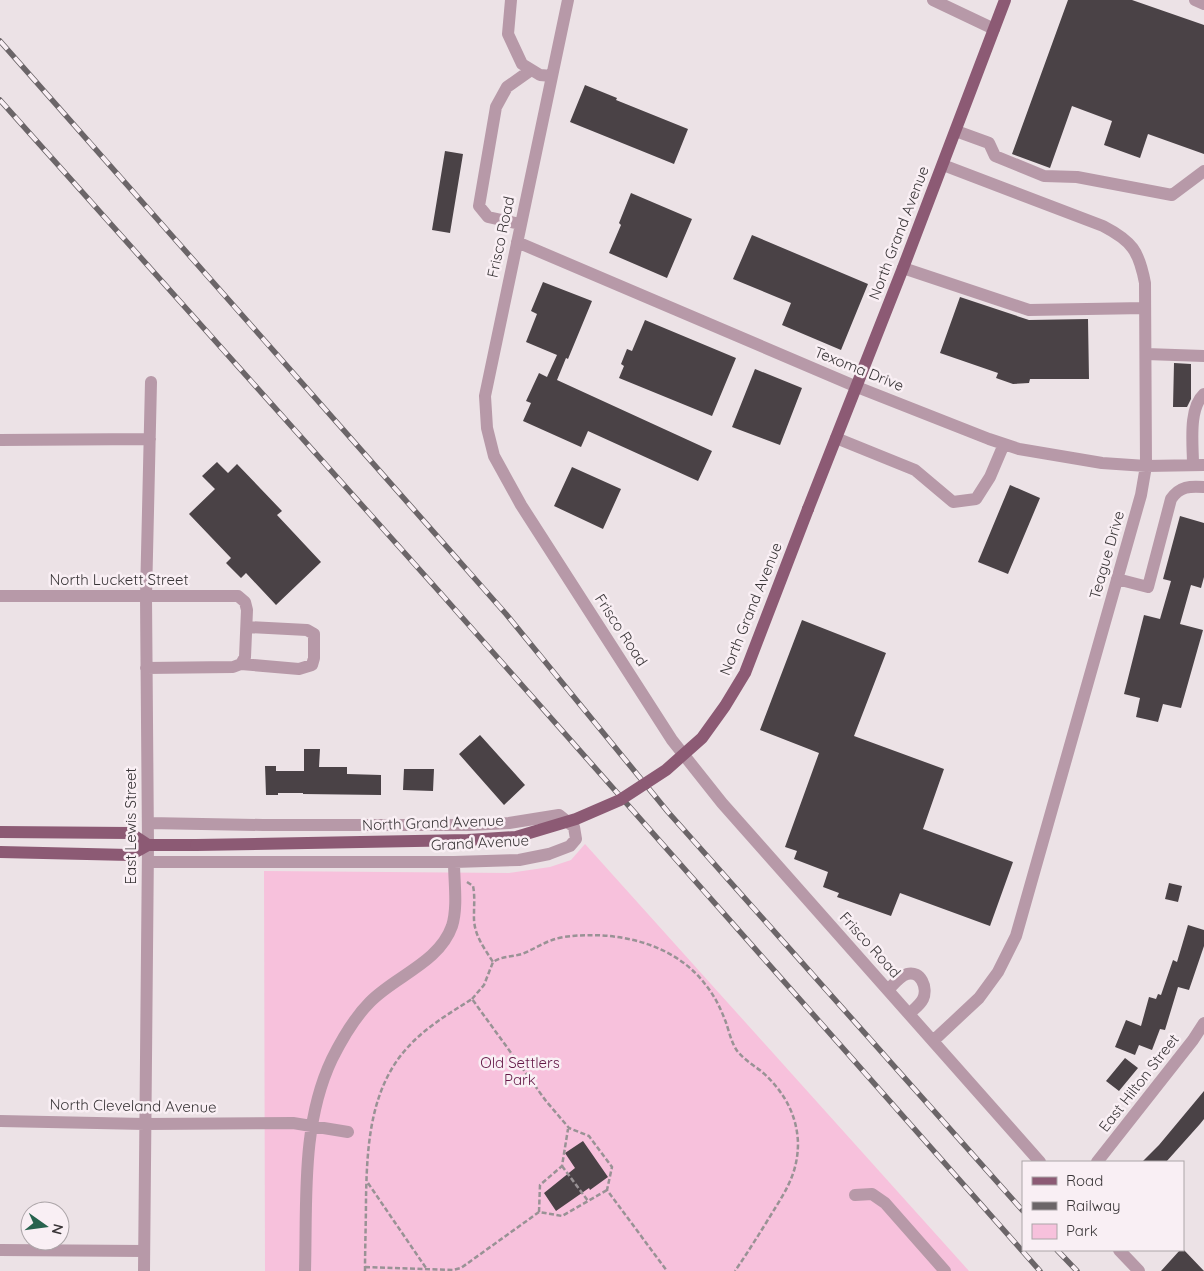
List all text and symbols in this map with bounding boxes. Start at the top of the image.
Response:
street label: North Grand Avenue [864,163,933,302]
street label: Frisco Road [483,195,518,279]
street label: Texoma Drive [812,342,907,395]
street label: Teague Drive [1085,508,1128,601]
street label: North Grand Avenue [715,540,786,678]
street label: North Luckett Street [49,570,189,589]
street label: Frisco Road [591,590,652,670]
street label: East Lewis Street [121,768,140,884]
street label: North Grand Avenue [362,811,504,834]
street label: Grand Avenue [430,830,530,855]
street label: Frisco Road [836,908,905,982]
street label: East Hilton Street [1094,1030,1183,1135]
park label: Old Settlers Park [480,1053,560,1089]
street label: North Cleveland Avenue [49,1095,217,1116]
legend [1022,1161,1184,1251]
text: Road [1066,1171,1103,1190]
text: Railway [1066,1196,1121,1215]
north arrow [20,1201,70,1251]
text: Park [1066,1221,1098,1240]
text: N [48,1222,68,1236]

